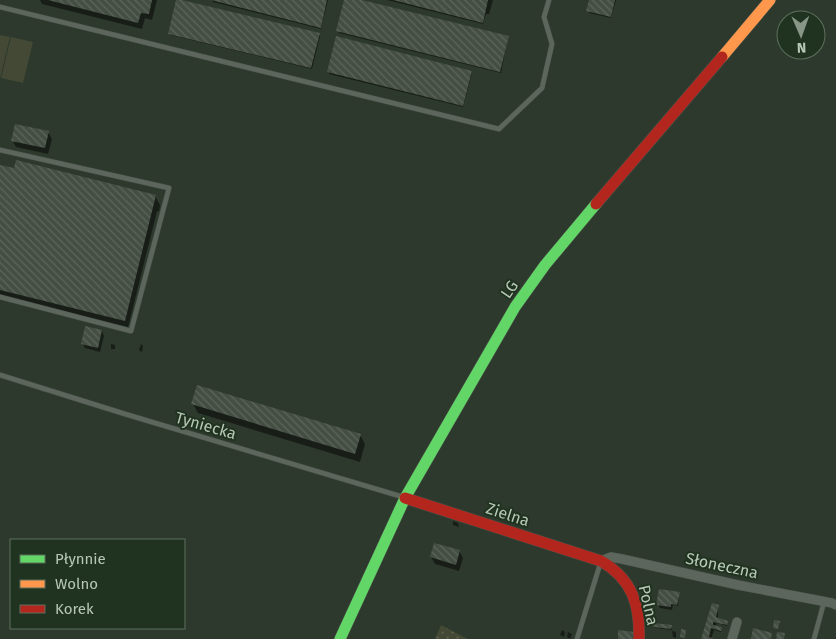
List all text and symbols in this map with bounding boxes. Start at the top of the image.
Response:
north arrow [776,10,826,60]
text: N [796,39,806,56]
street label: LG [497,277,522,302]
street label: Tyniecka [173,408,238,443]
street label: Zielna [484,499,532,530]
legend [10,539,185,629]
street label: Słoneczna [684,549,760,582]
text: Płynnie [55,550,106,568]
text: Wolno [55,575,98,593]
street label: Polna [635,583,662,627]
text: Korek [55,600,94,618]

